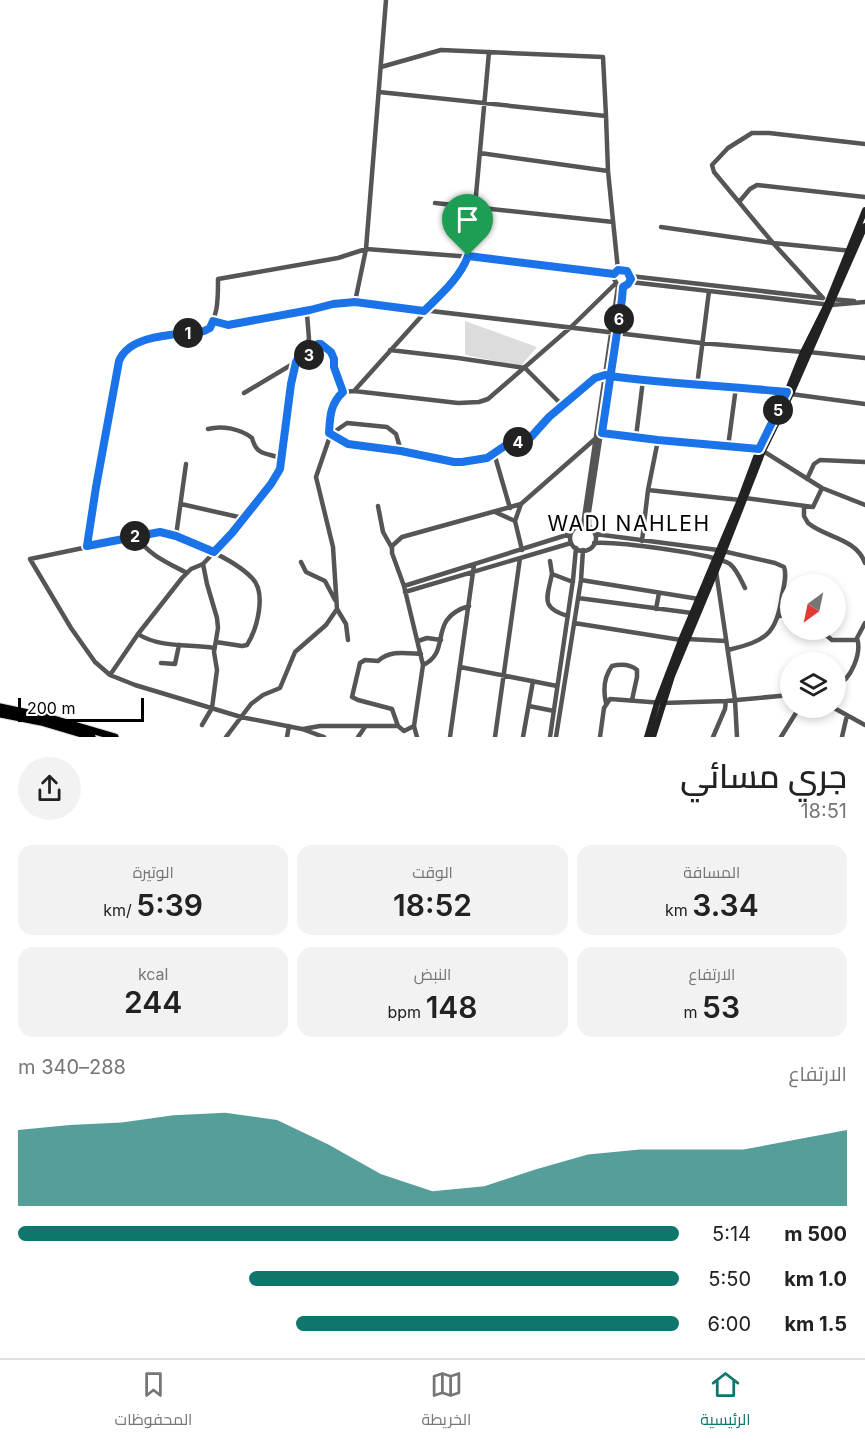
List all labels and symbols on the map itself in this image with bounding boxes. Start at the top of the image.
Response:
pin [442,194,493,256]
pin: 6 [604,304,634,334]
pin: 1 [173,318,203,348]
pin: 3 [294,340,324,370]
pin: 5 [763,395,793,425]
pin: 4 [503,427,533,457]
district label: WADI NAHLEH [547,511,711,536]
pin: 2 [120,521,150,551]
north arrow [780,574,846,640]
scale bar [18,695,144,722]

